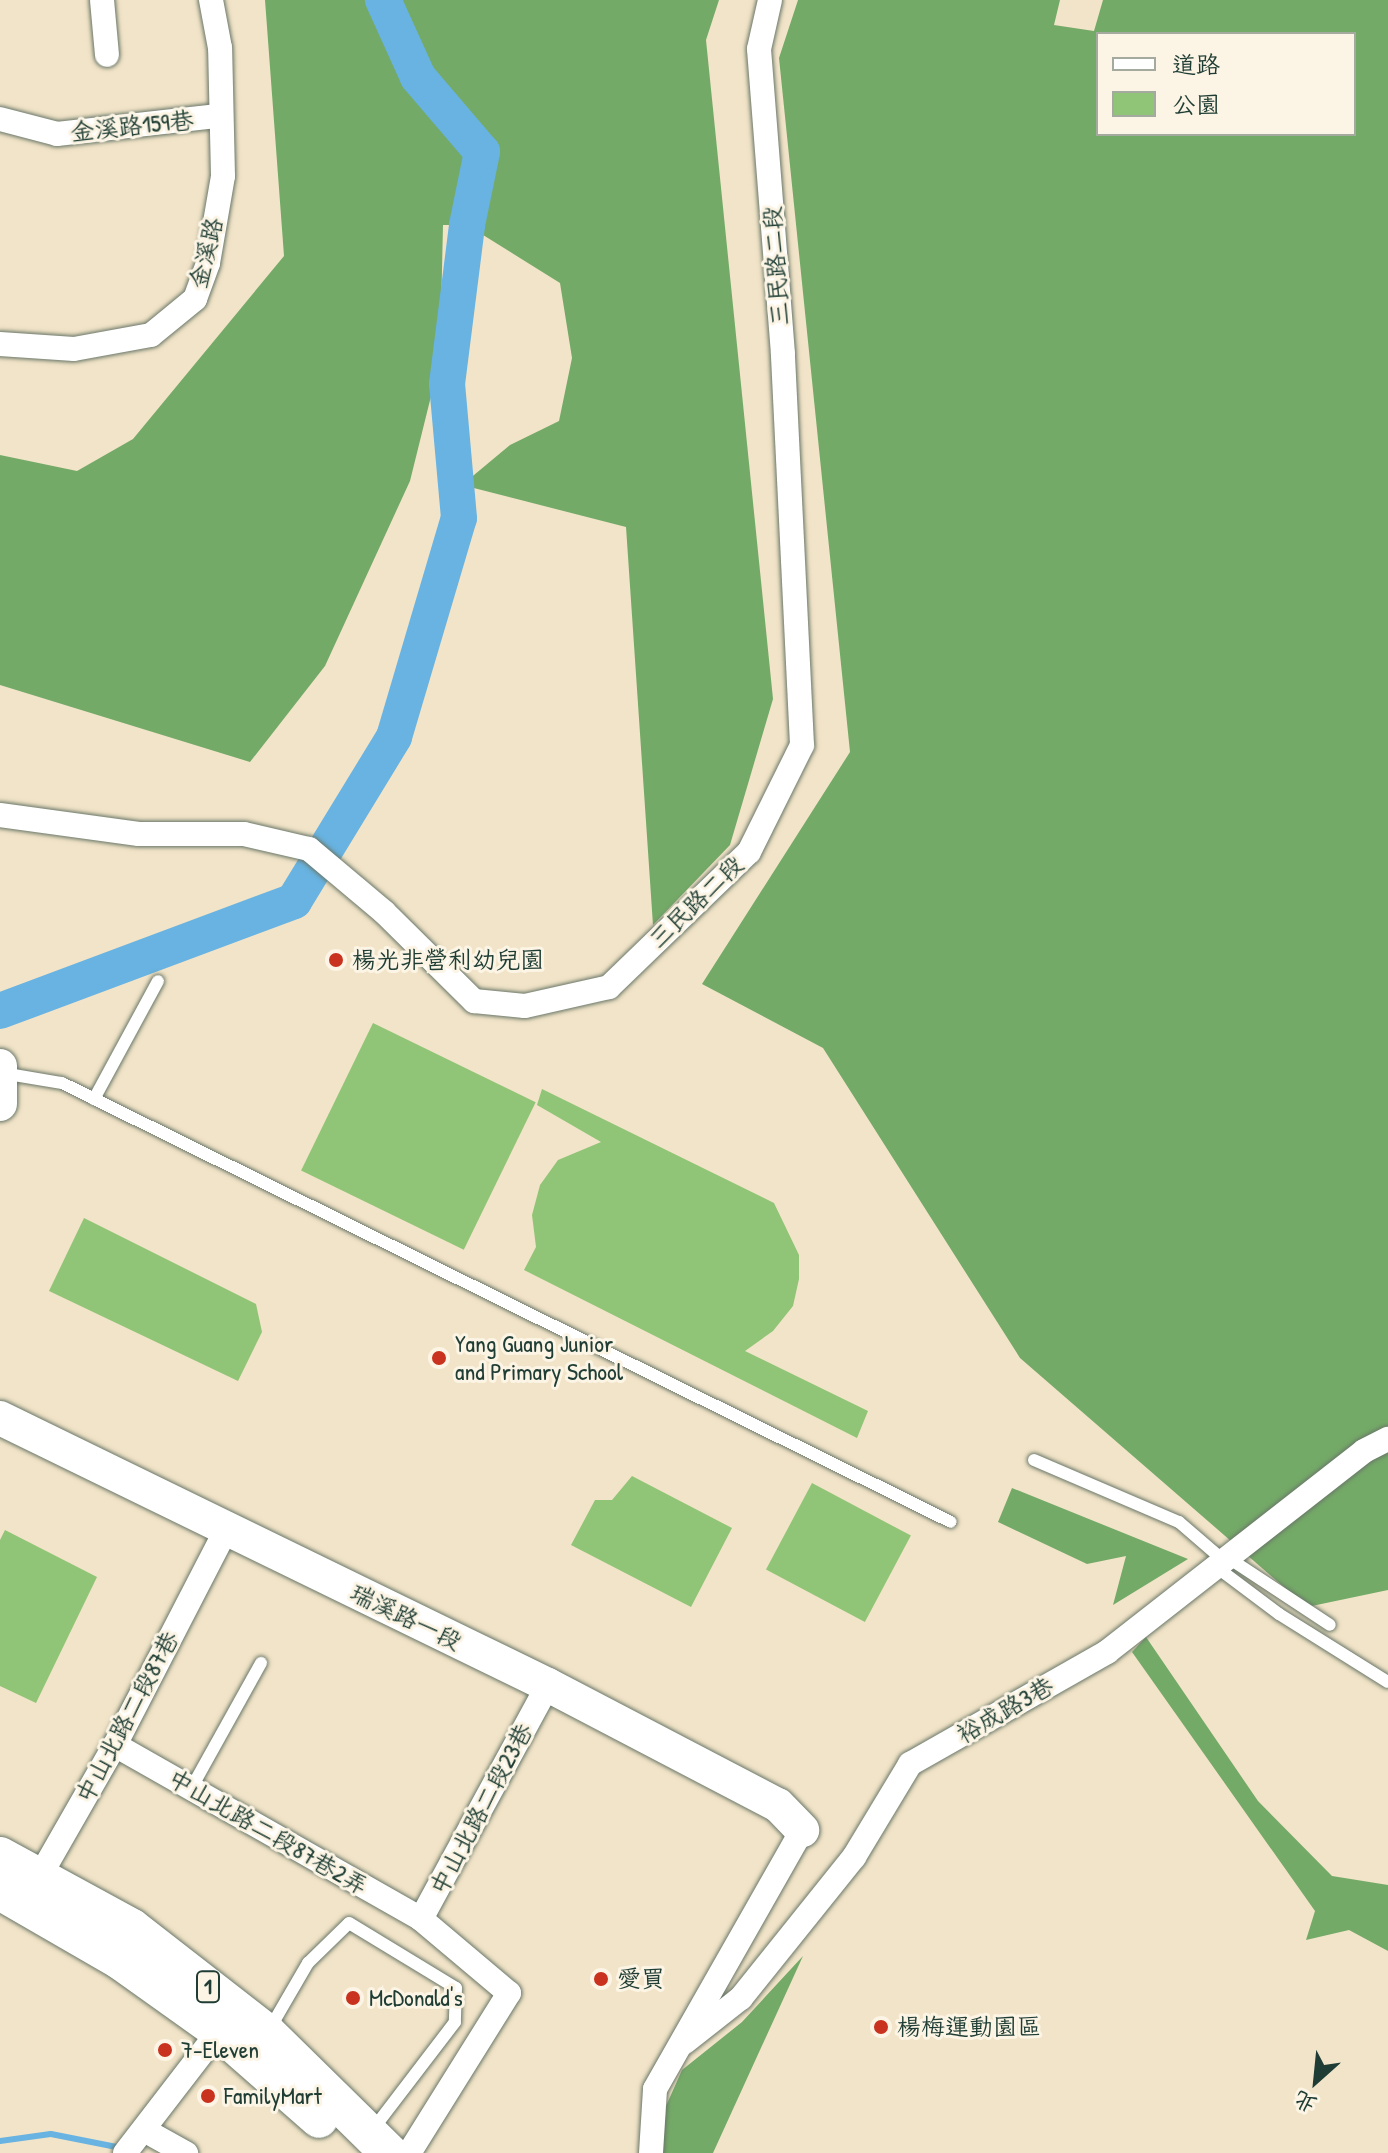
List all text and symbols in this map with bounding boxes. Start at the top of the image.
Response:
legend [1096,32,1356,136]
text: 道路 [1172,48,1220,80]
text: 公園 [1172,88,1220,120]
street label: 金溪路159巷 [69,105,195,147]
street label: 三民路二段 [757,205,795,327]
street label: 金溪路 [183,215,229,291]
street label: 三民路二段 [643,850,749,954]
place label: 楊光非營利幼兒園 [352,946,544,974]
marker: 楊光非營利幼兒園 [327,951,345,969]
place label: Yang Guang Junior and Primary School [455,1330,623,1386]
marker: Yang Guang Junior and Primary School [430,1349,448,1367]
street label: 瑞溪路一段 [346,1578,466,1656]
street label: 中山北路二段87巷 [70,1626,184,1808]
street label: 裕成路3巷 [952,1671,1058,1749]
street label: 中山北路二段23巷 [424,1718,538,1900]
street label: 中山北路二段87巷2弄 [163,1763,373,1901]
place label: 愛買 [617,1965,665,1993]
road number: 1 [196,1969,220,2005]
marker: 愛買 [592,1970,610,1988]
place label: McDonald's [369,1984,463,2012]
marker: McDonald's [344,1989,362,2007]
place label: 楊梅運動園區 [897,2013,1041,2041]
marker: 楊梅運動園區 [872,2018,890,2036]
place label: 7-Eleven [181,2036,259,2064]
marker: 7-Eleven [156,2041,174,2059]
north arrow [1276,2041,1356,2121]
place label: FamilyMart [224,2082,322,2110]
text: 北 [1288,2084,1322,2121]
marker: FamilyMart [199,2087,217,2105]

